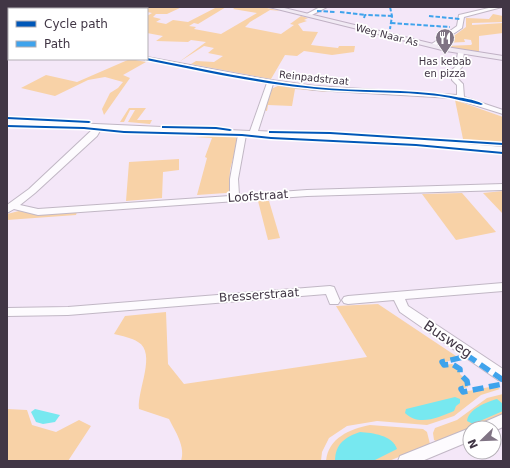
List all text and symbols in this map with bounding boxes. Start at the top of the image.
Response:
legend [8,8,148,60]
text: Cycle path [44,17,108,31]
street label: Weg Naar As [355,22,419,48]
restaurant icon: Has kebab en pizza [434,27,456,55]
text: Path [44,37,70,51]
place label: Has kebab en pizza [419,56,471,79]
street label: Reinpadstraat [279,69,349,87]
street label: Loofstraat [227,187,289,205]
street label: Bresserstraat [218,285,300,305]
street label: Busweg [421,317,475,361]
north arrow [462,420,502,460]
text: N [465,437,481,450]

